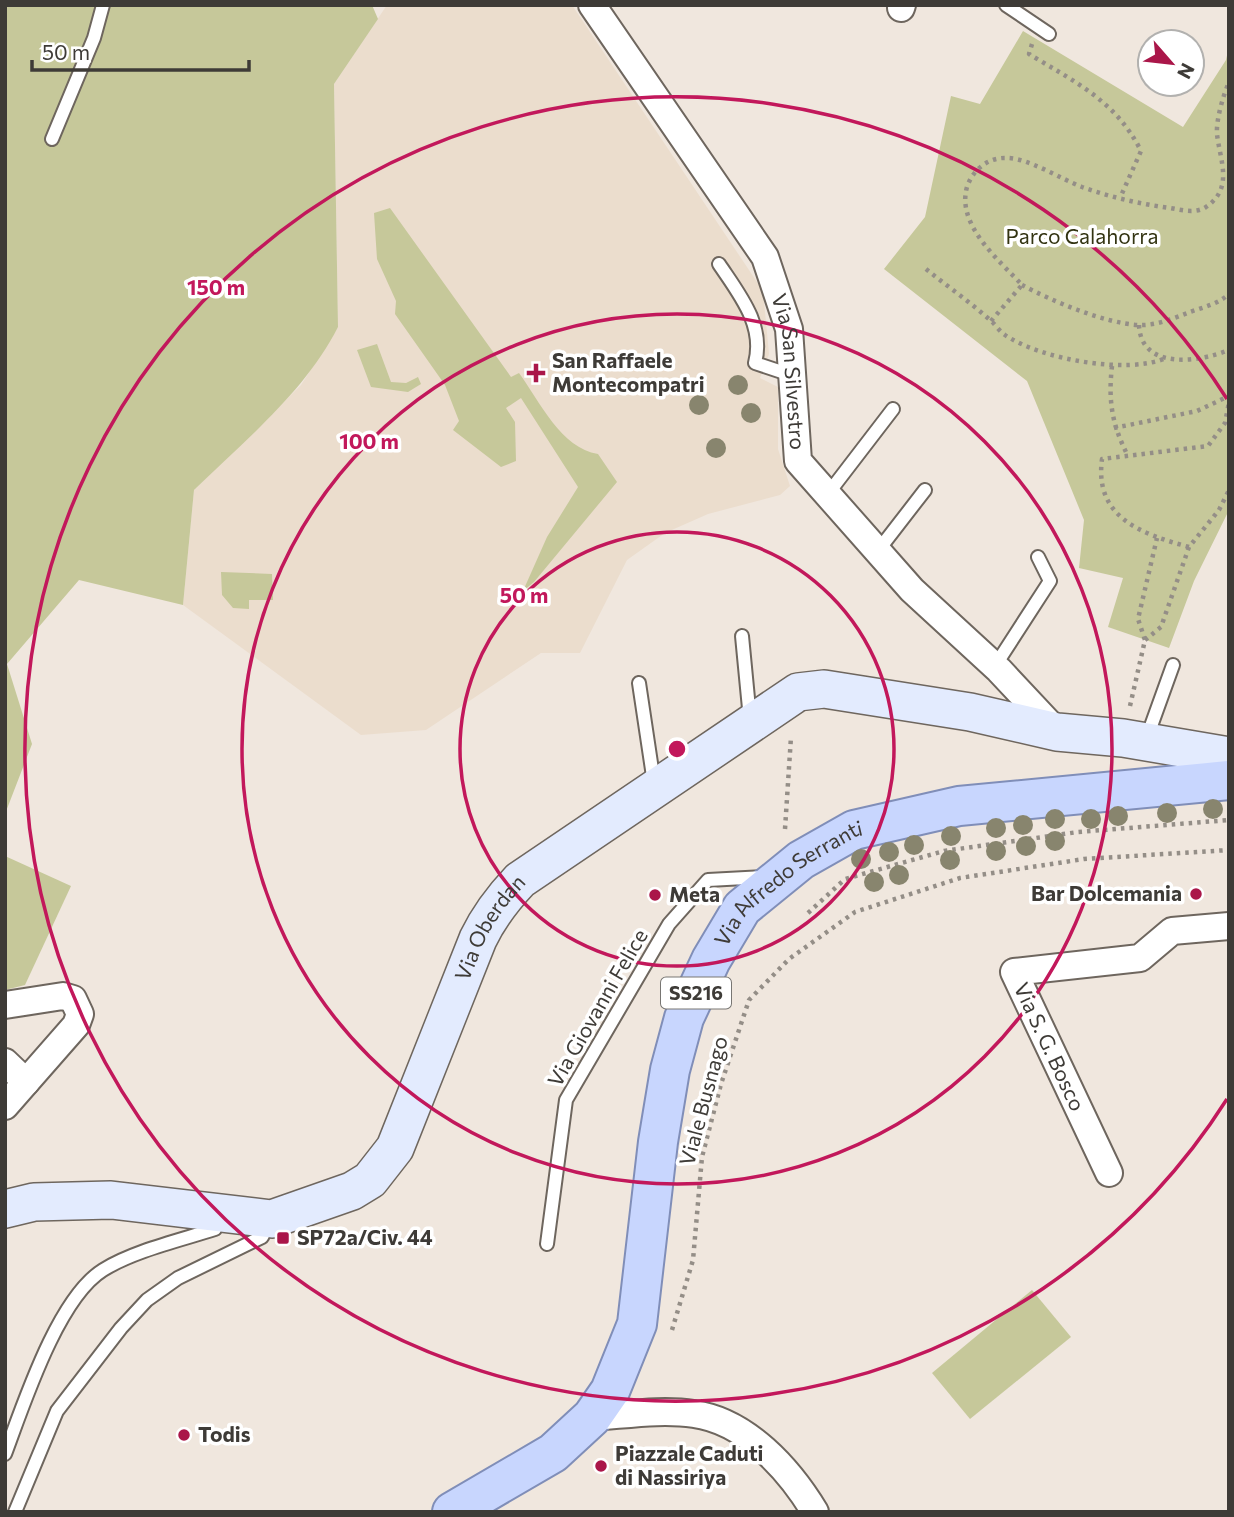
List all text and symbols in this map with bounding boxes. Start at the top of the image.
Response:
scale bar [32,28,248,72]
north arrow [1136,28,1206,98]
text: 50 m [42,39,90,64]
text: N [1173,60,1200,83]
park label: Parco Calahorra [1006,223,1158,248]
text: 150 m [187,274,245,299]
street label: Via San Silvestro [767,290,811,451]
place label: San Raffaele Montecompatri [552,347,705,396]
marker: San Raffaele Montecompatri [526,363,546,383]
text: 100 m [339,428,399,453]
text: 50 m [500,582,548,607]
centre of rings [665,737,689,761]
street label: Via Alfredo Serranti [708,814,865,950]
street label: Via Oberdan [449,869,530,984]
place label: Bar Dolcemania [1031,880,1182,905]
place label: Meta [669,881,720,906]
marker: Bar Dolcemania [1188,886,1204,902]
marker: Meta [647,887,663,903]
street label: Via Giovanni Felice [541,924,652,1090]
road number: SS216 [661,978,731,1009]
street label: Via S. G. Bosco [1010,978,1091,1115]
street label: Viale Busnago [673,1033,732,1168]
place label: SP72a/Civ. 44 [297,1224,433,1249]
marker: SP72a/Civ. 44 [275,1230,291,1246]
place label: Todis [198,1421,251,1446]
marker: Todis [176,1427,192,1443]
place label: Piazzale Caduti di Nassiriya [615,1440,763,1489]
marker: Piazzale Caduti di Nassiriya [593,1458,609,1474]

